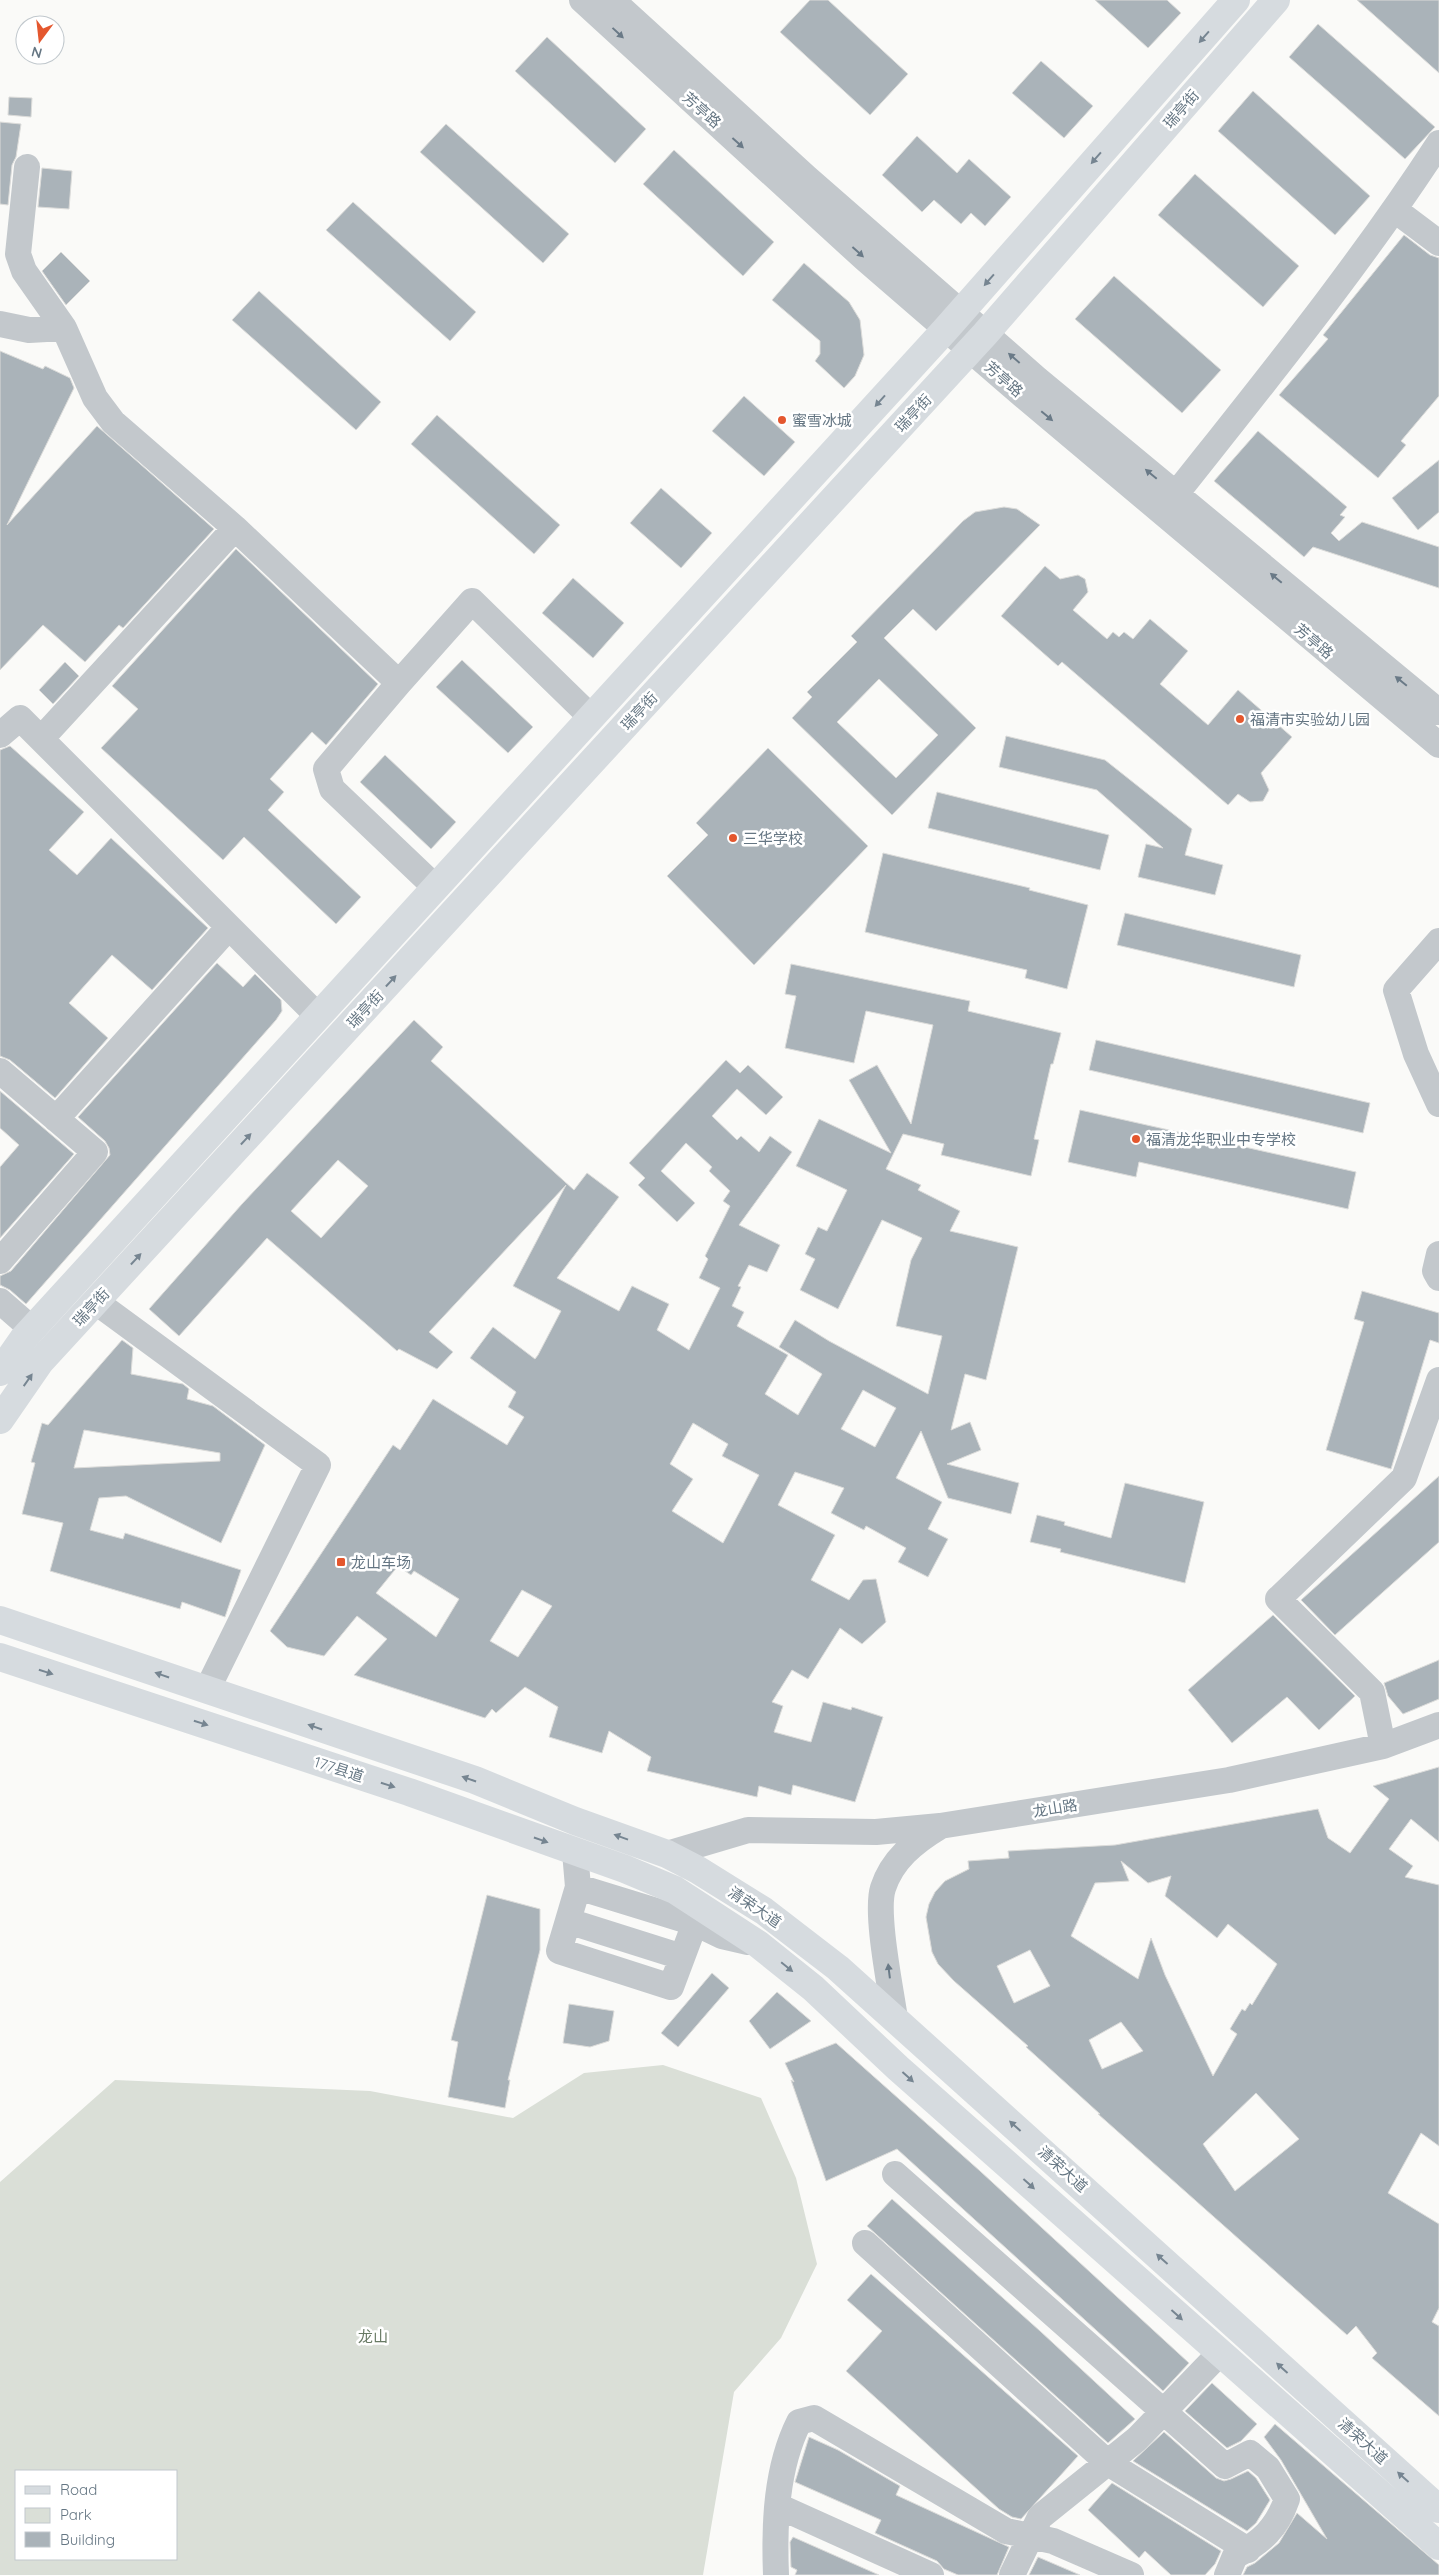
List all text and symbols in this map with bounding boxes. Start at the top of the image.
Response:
north arrow [15,15,65,65]
one-way arrow [611,27,623,39]
one-way arrow [1198,30,1209,43]
text: N [29,43,44,63]
street label: 瑞亭街 [1159,86,1203,132]
street label: 芳亭路 [679,88,725,132]
one-way arrow [731,137,744,148]
one-way arrow [1090,152,1102,164]
one-way arrow [851,246,863,258]
one-way arrow [983,274,994,287]
one-way arrow [1008,352,1020,364]
street label: 芳亭路 [981,357,1027,401]
street label: 瑞亭街 [891,390,935,436]
one-way arrow [874,394,886,406]
one-way arrow [1040,410,1053,421]
place label: 蜜雪冰城 [792,411,852,430]
marker: 蜜雪冰城 [776,414,788,426]
one-way arrow [1145,468,1158,479]
one-way arrow [1270,572,1283,583]
street label: 芳亭路 [1291,619,1337,663]
one-way arrow [1395,676,1408,687]
street label: 瑞亭街 [617,688,661,734]
place label: 福清市实验幼儿园 [1250,710,1370,729]
marker: 福清市实验幼儿园 [1234,713,1246,725]
place label: 三华学校 [743,829,803,848]
marker: 三华学校 [727,832,739,844]
one-way arrow [385,975,397,987]
street label: 瑞亭街 [343,986,387,1032]
place label: 福清龙华职业中专学校 [1146,1130,1296,1149]
one-way arrow [240,1133,252,1145]
marker: 福清龙华职业中专学校 [1130,1133,1142,1145]
one-way arrow [130,1253,142,1265]
street label: 瑞亭街 [69,1284,113,1330]
one-way arrow [23,1373,33,1387]
place label: 龙山车场 [351,1553,411,1572]
marker: 龙山车场 [335,1556,347,1568]
one-way arrow [39,1669,54,1676]
one-way arrow [154,1671,169,1678]
one-way arrow [193,1720,208,1727]
one-way arrow [308,1723,323,1730]
street label: 177县道 [312,1752,366,1786]
one-way arrow [462,1775,477,1782]
one-way arrow [381,1781,396,1789]
street label: 龙山路 [1031,1795,1079,1821]
one-way arrow [613,1833,628,1841]
one-way arrow [534,1836,549,1844]
street label: 清荣大道 [725,1882,785,1932]
one-way arrow [781,1962,794,1973]
one-way arrow [884,1962,892,1978]
one-way arrow [901,2071,914,2082]
one-way arrow [1010,2120,1022,2132]
street label: 清荣大道 [1034,2142,1092,2196]
one-way arrow [1023,2178,1035,2190]
one-way arrow [1155,2253,1168,2264]
one-way arrow [1171,2309,1183,2321]
park label: 龙山 [358,2327,388,2346]
one-way arrow [1276,2362,1289,2373]
street label: 清荣大道 [1334,2414,1392,2468]
legend [15,2470,178,2560]
one-way arrow [1396,2471,1409,2482]
text: Road [60,2480,97,2499]
text: Park [60,2505,92,2524]
text: Building [60,2530,115,2549]

